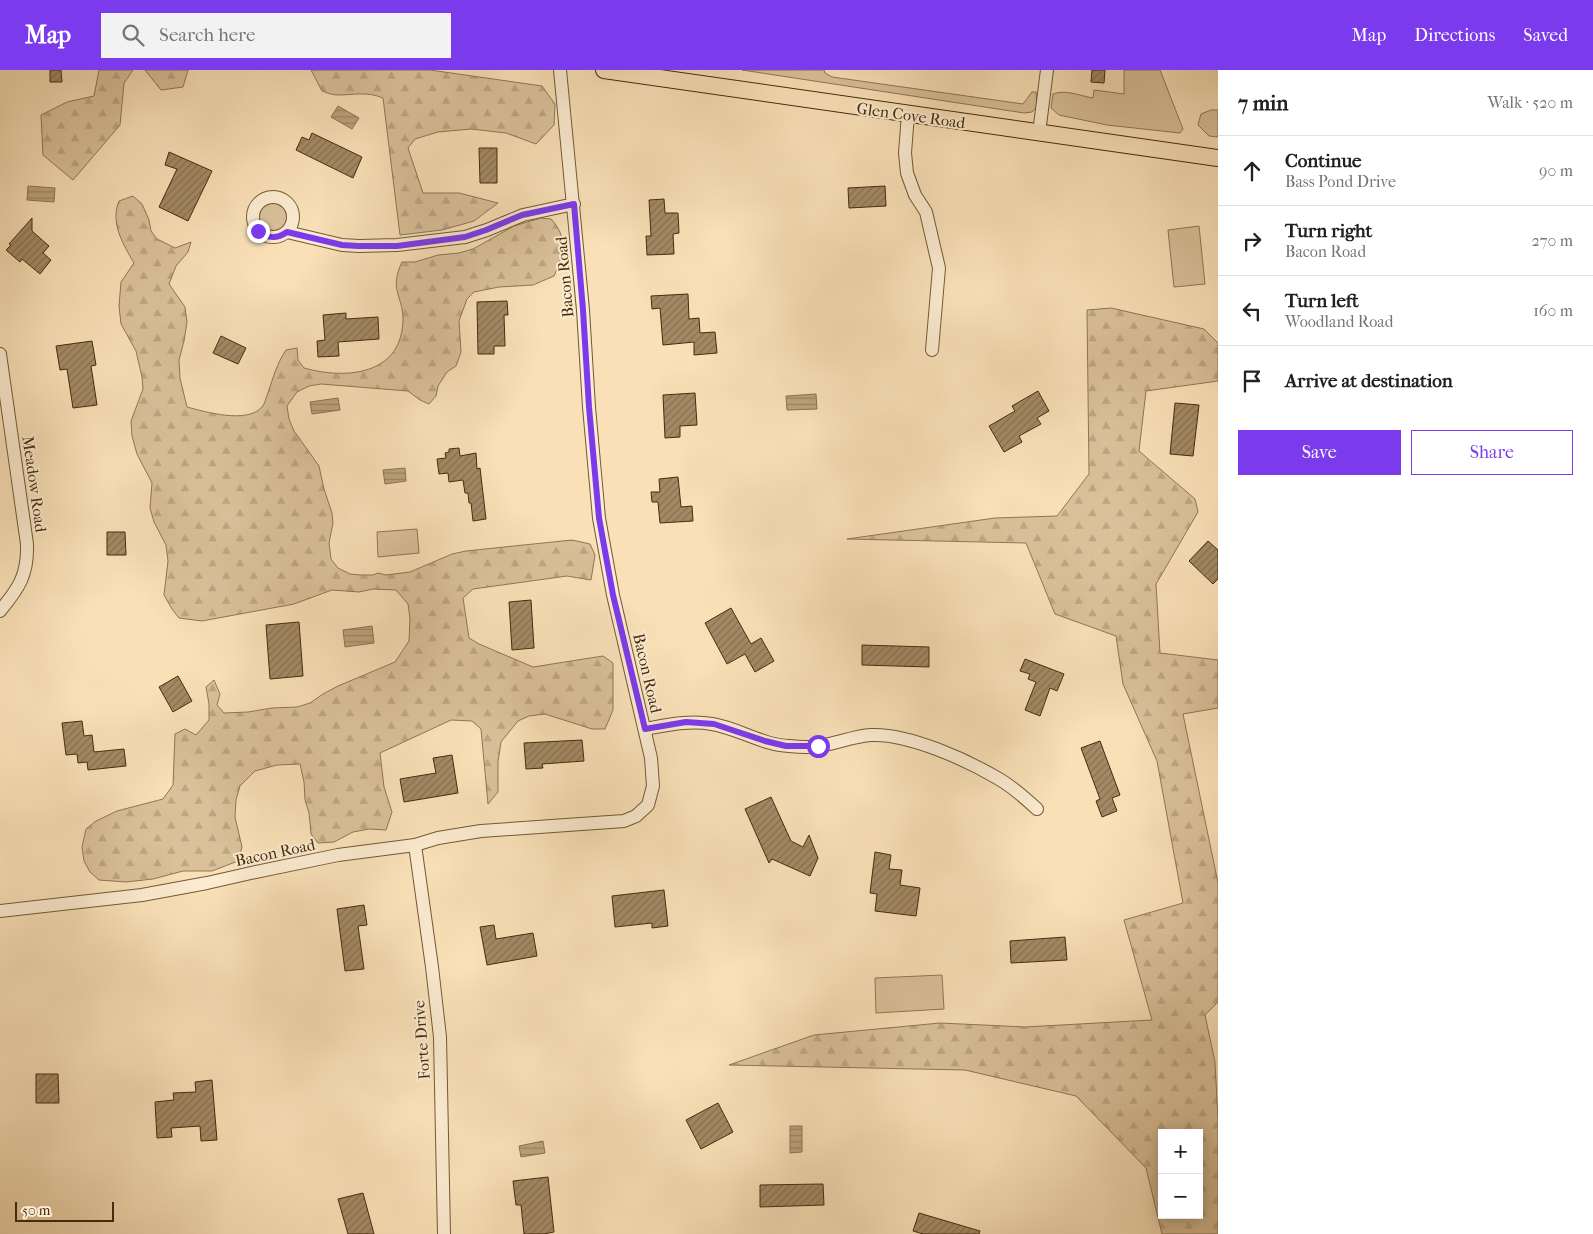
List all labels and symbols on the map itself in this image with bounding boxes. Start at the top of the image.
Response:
street label: Glen Cove Road [855,98,967,133]
route end [247,220,270,243]
street label: Bacon Road [551,235,578,318]
street label: Meadow Road [18,435,51,534]
street label: Bacon Road [629,631,666,715]
route start [807,735,830,758]
street label: Bacon Road [233,835,317,870]
street label: Forte Drive [409,1000,434,1080]
scale bar [15,1199,114,1222]

